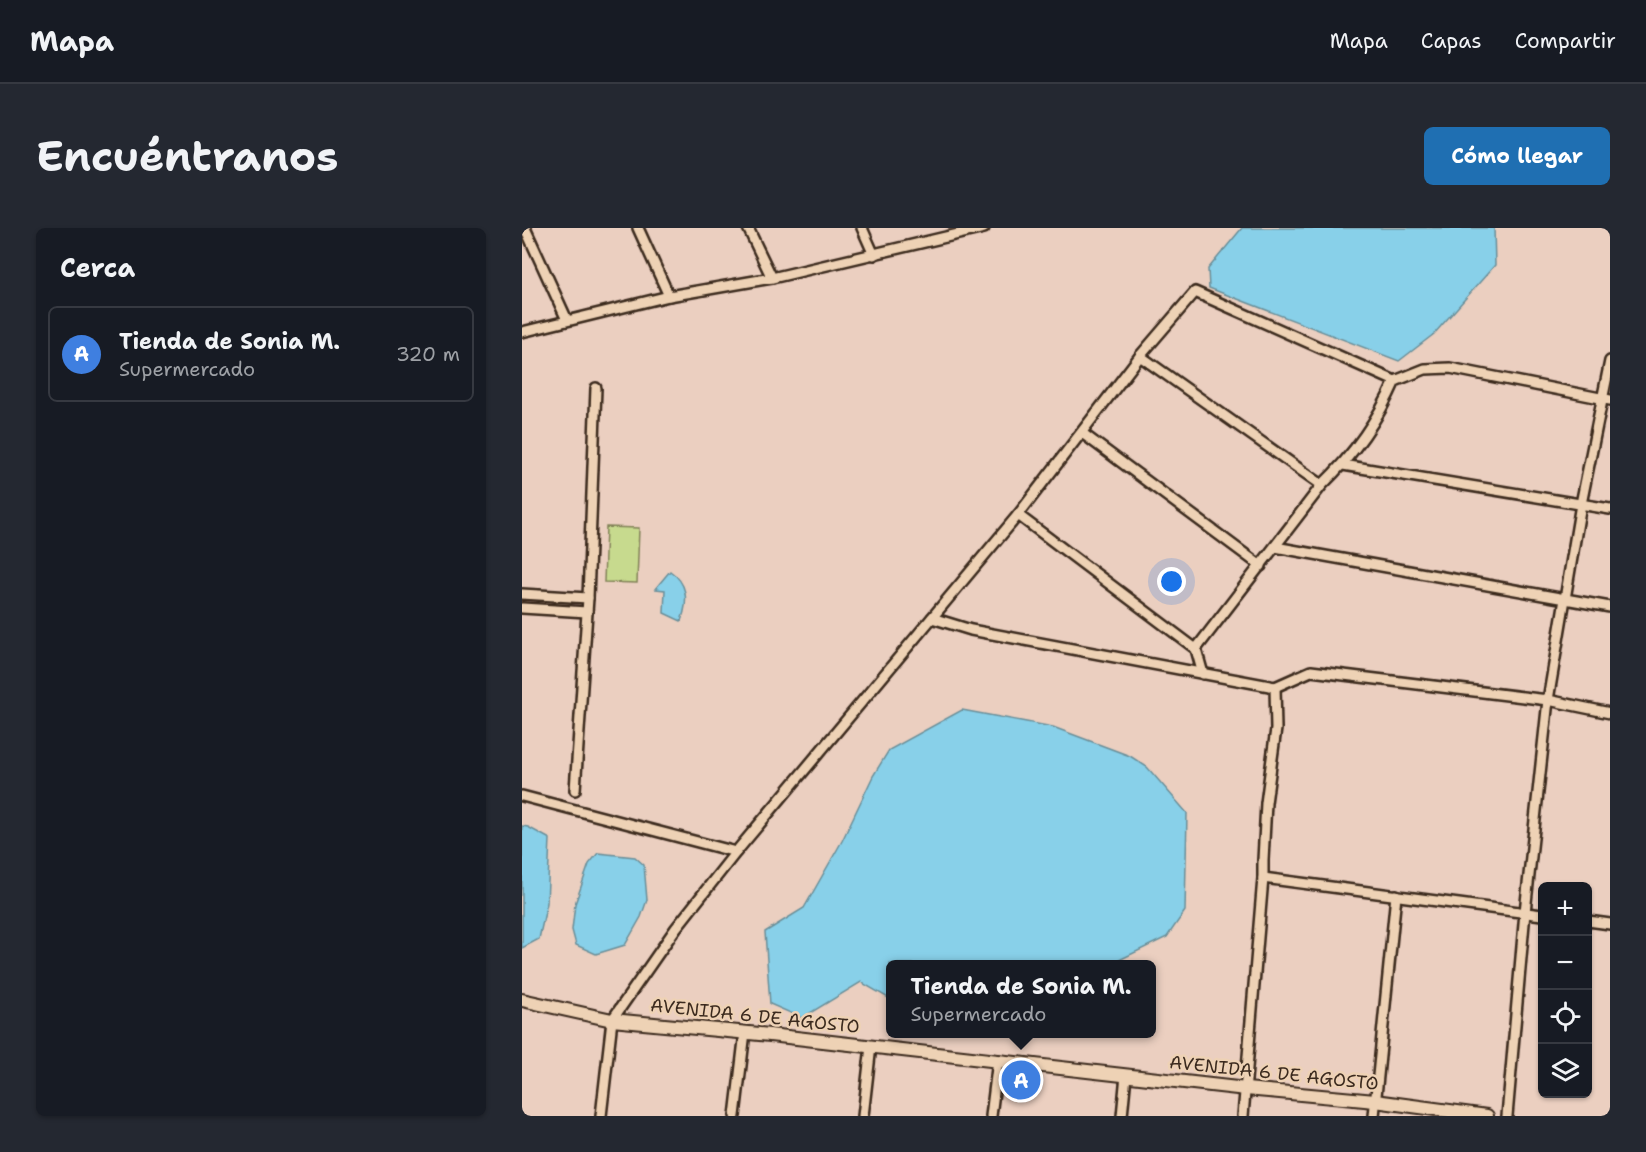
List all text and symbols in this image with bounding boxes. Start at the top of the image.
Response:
text: Mapa [30,22,114,60]
text: Mapa [1330,27,1388,55]
text: Capas [1421,27,1482,55]
text: Compartir [1515,27,1616,55]
button: Cómo llegar [1424,127,1610,185]
text: Encuéntranos [36,128,338,184]
text: Cerca [60,250,135,285]
text: Tienda de Sonia M. [119,327,340,356]
text: A [74,341,89,367]
text: 320 m [396,341,460,367]
text: Supermercado [119,356,255,382]
your location [1157,567,1186,596]
map controls [1538,882,1592,1098]
button: + [1538,882,1592,936]
button: − [1538,936,1592,990]
popup [886,960,1156,1038]
text: Tienda de Sonia M. [910,972,1132,1001]
button: locate [1538,990,1592,1044]
street label: AVENIDA 6 DE AGOSTO [649,993,861,1039]
text: Supermercado [910,1001,1046,1027]
button: layers [1538,1044,1592,1098]
street label: AVENIDA 6 DE AGOSTO [1168,1050,1380,1096]
pin: A [1002,1058,1040,1102]

